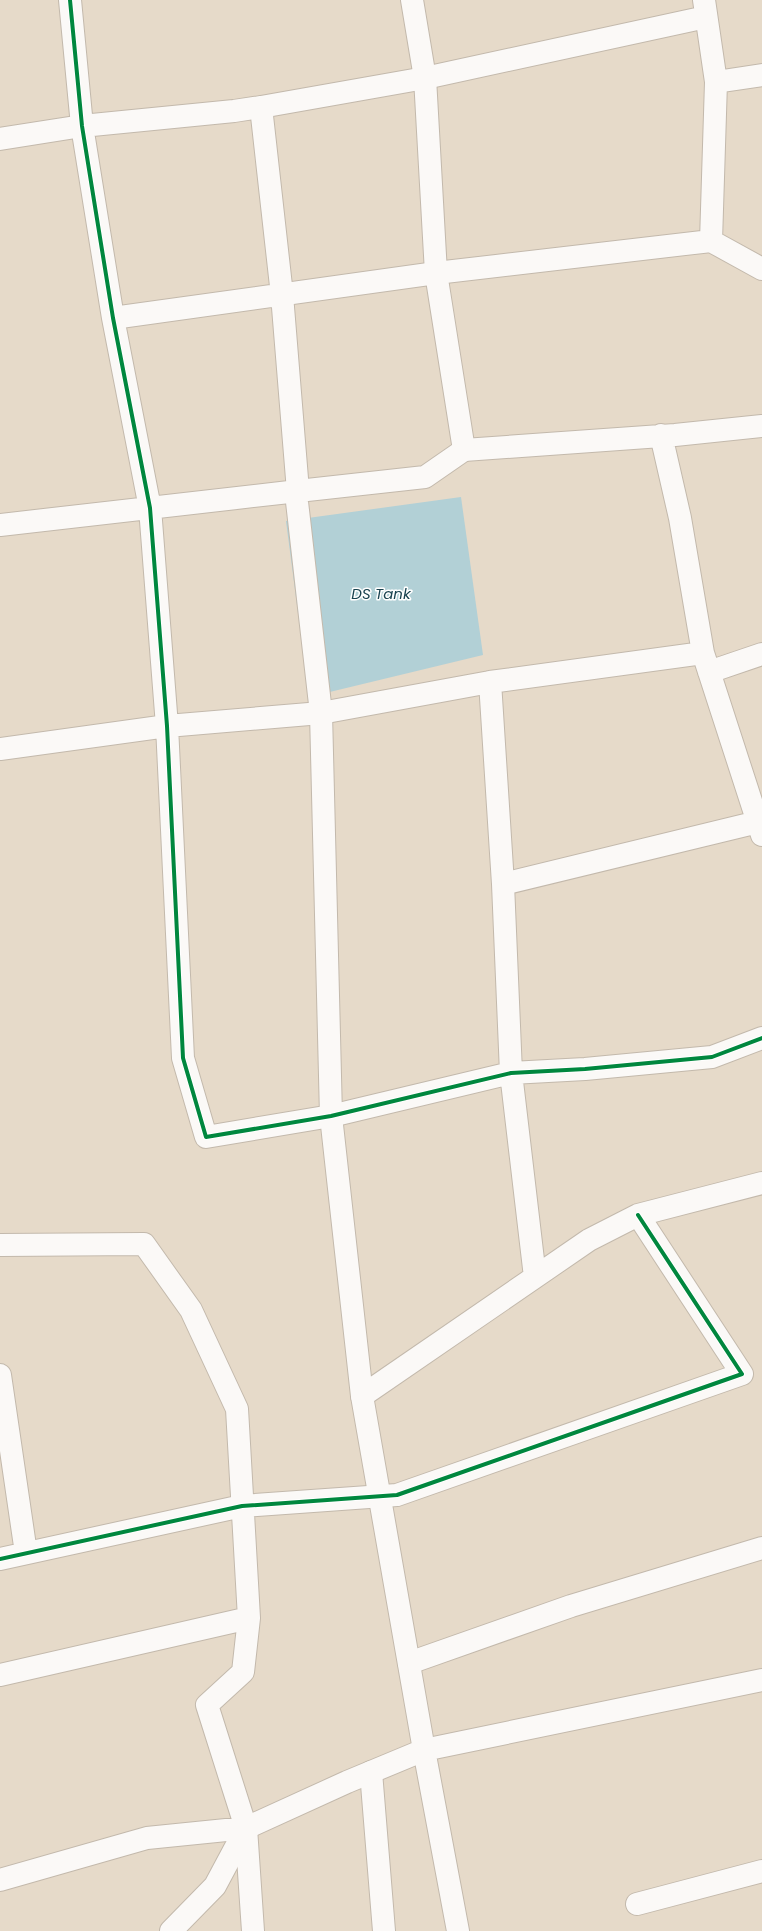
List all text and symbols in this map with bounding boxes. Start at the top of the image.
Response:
water label: DS Tank [351,583,412,604]

